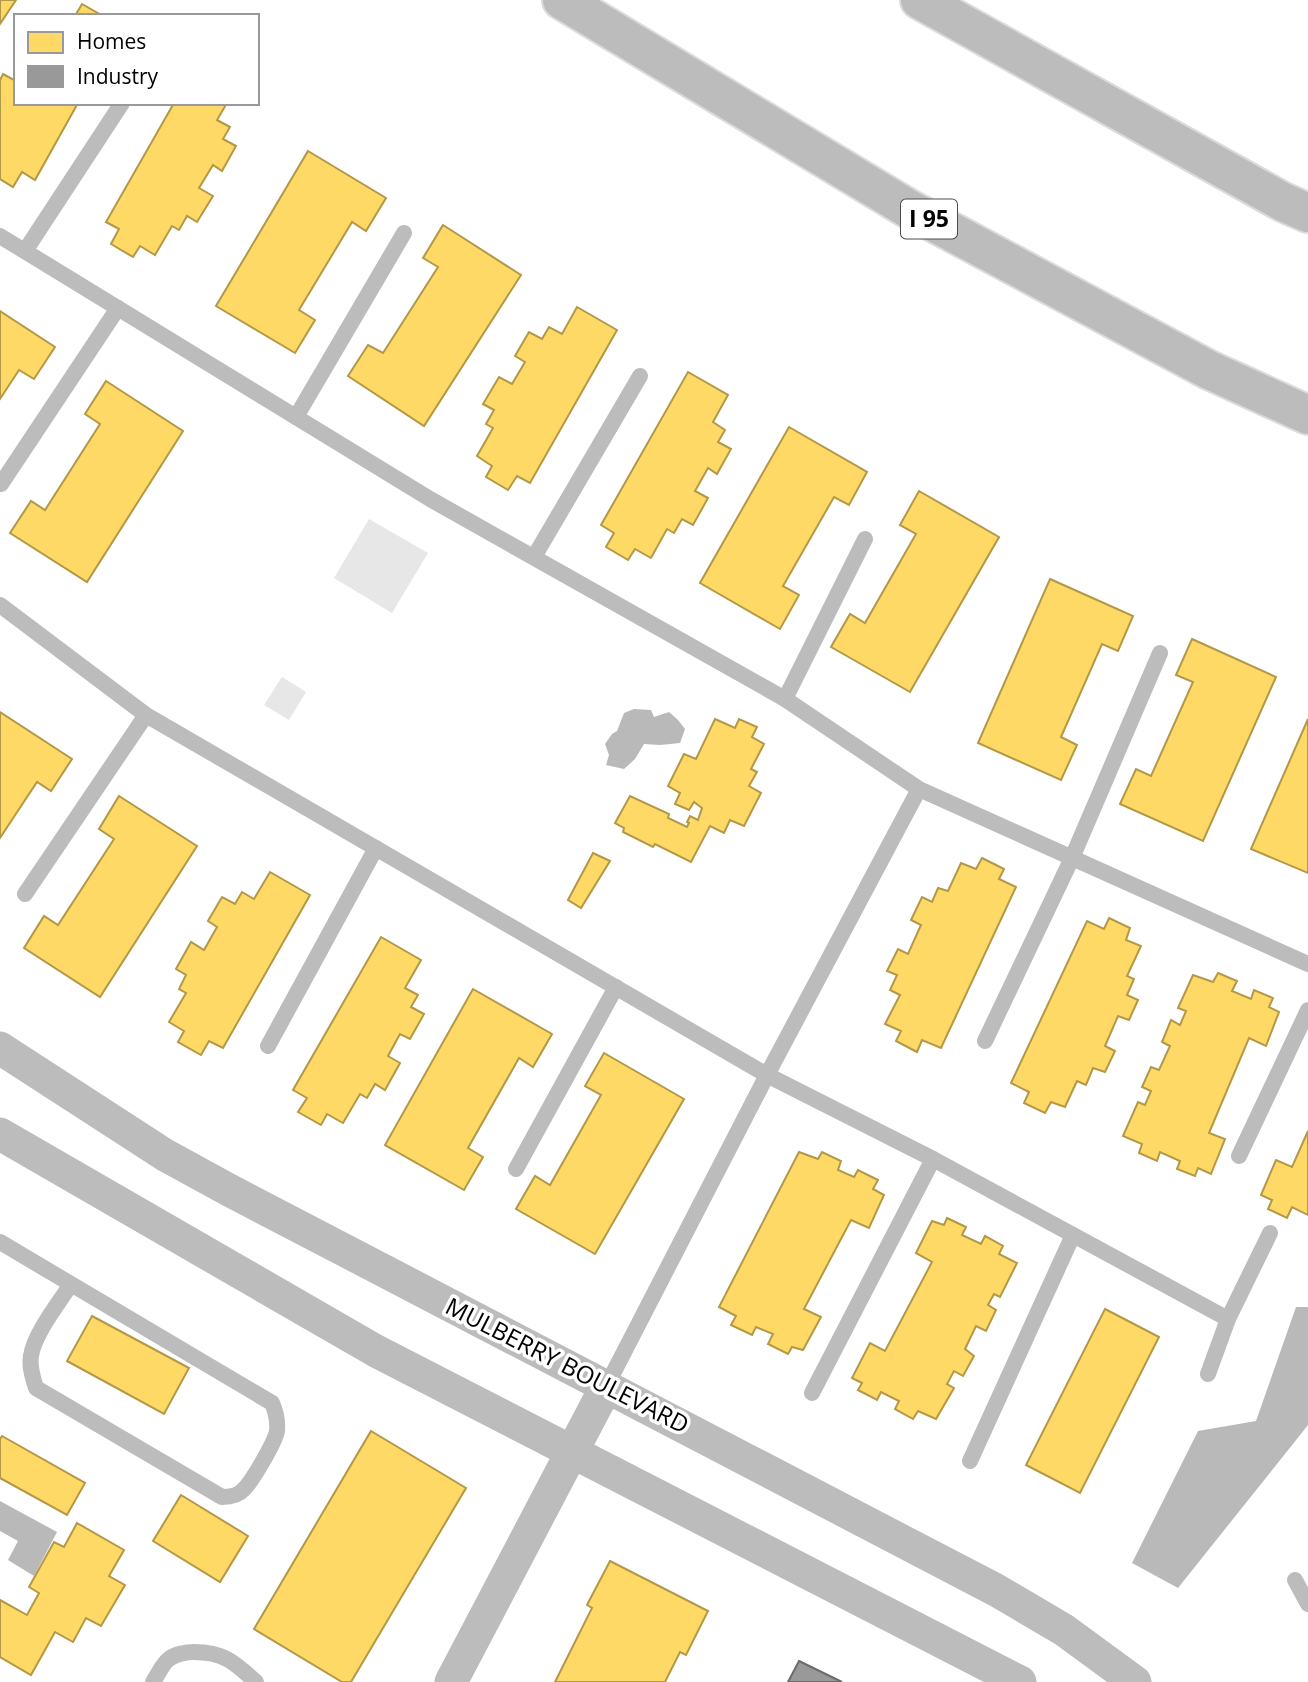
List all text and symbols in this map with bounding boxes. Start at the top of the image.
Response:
legend [14,14,259,105]
text: Homes [77,27,146,55]
text: Industry [77,62,159,90]
road number: I 95 [901,200,957,238]
street label: MULBERRY BOULEVARD [440,1289,695,1440]

